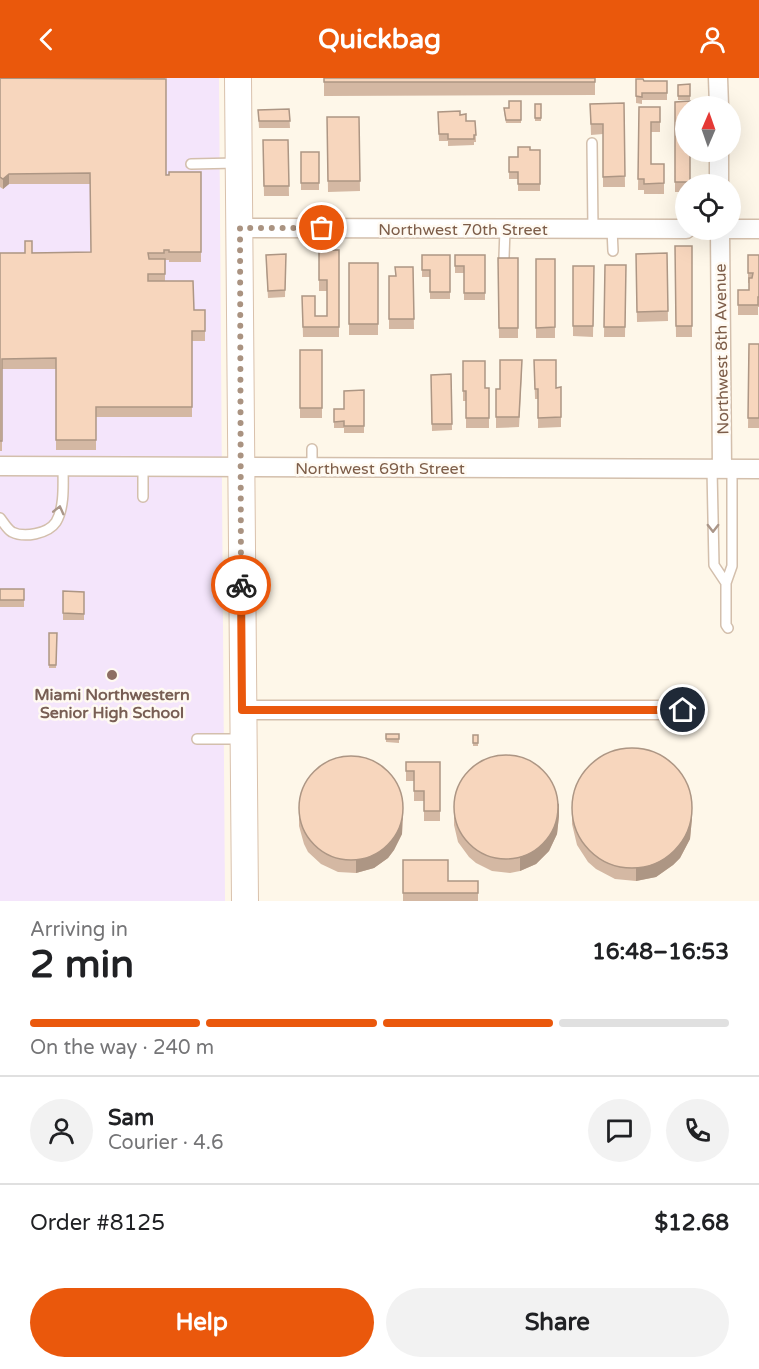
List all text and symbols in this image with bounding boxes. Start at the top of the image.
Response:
icon: back [30,23,63,56]
text: Quickbag [318,23,441,56]
icon: person [696,23,729,56]
north arrow [675,96,741,162]
map controls [675,96,741,240]
button: locate [675,174,741,240]
pin [296,202,347,253]
icon: bag [305,211,338,244]
street label: Northwest 70th Street [378,220,548,240]
street label: Northwest 8th Avenue [711,263,733,435]
street label: Northwest 69th Street [295,459,465,479]
one-way arrow [52,505,64,515]
one-way arrow [706,523,719,532]
courier [211,555,271,615]
icon: bike [225,569,258,602]
marker: Miami Northwestern Senior High School [105,668,119,682]
pin [657,684,708,735]
place label: Miami Northwestern Senior High School [34,685,190,723]
icon: home [666,693,699,726]
text: Arriving in [30,918,128,942]
text: 16:48–16:53 [592,939,729,965]
text: 2 min [30,941,134,988]
text: On the way · 240 m [30,1036,214,1060]
button: person [30,1099,93,1162]
button: chat [588,1099,651,1162]
button: phone [666,1099,729,1162]
text: Sam [108,1105,154,1131]
text: Courier · 4.6 [108,1131,223,1155]
text: Order #8125 [30,1210,165,1236]
text: $12.68 [654,1210,729,1236]
button: Help [30,1288,374,1357]
button: Share [386,1288,729,1357]

